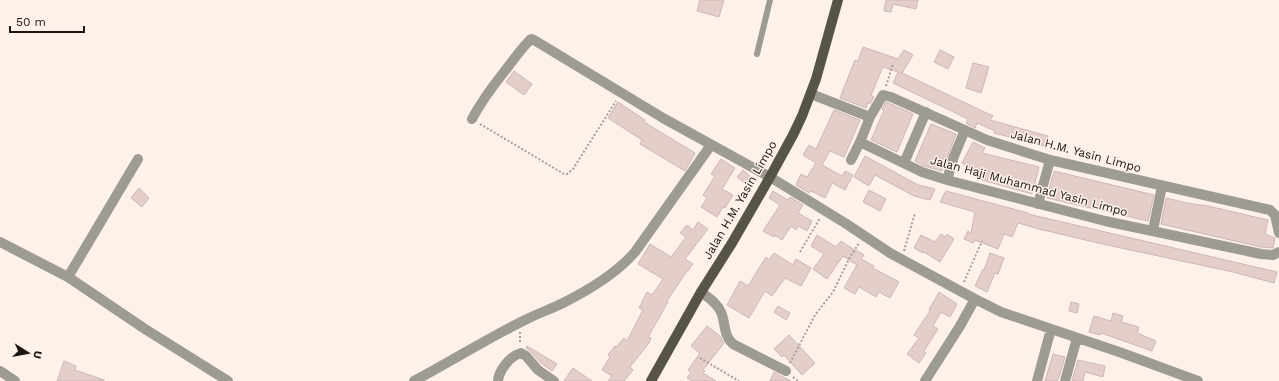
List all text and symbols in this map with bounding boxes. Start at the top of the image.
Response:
scale bar [10,8,84,34]
text: 50 m [16,15,46,29]
street label: Jalan H.M. Yasin Limpo [1009,127,1143,175]
street label: Jalan H.M. Yasin Limpo [700,138,780,262]
street label: Jalan Haji Muhammad Yasin Limpo [929,153,1129,219]
north arrow [8,333,48,373]
text: U [30,350,44,360]

